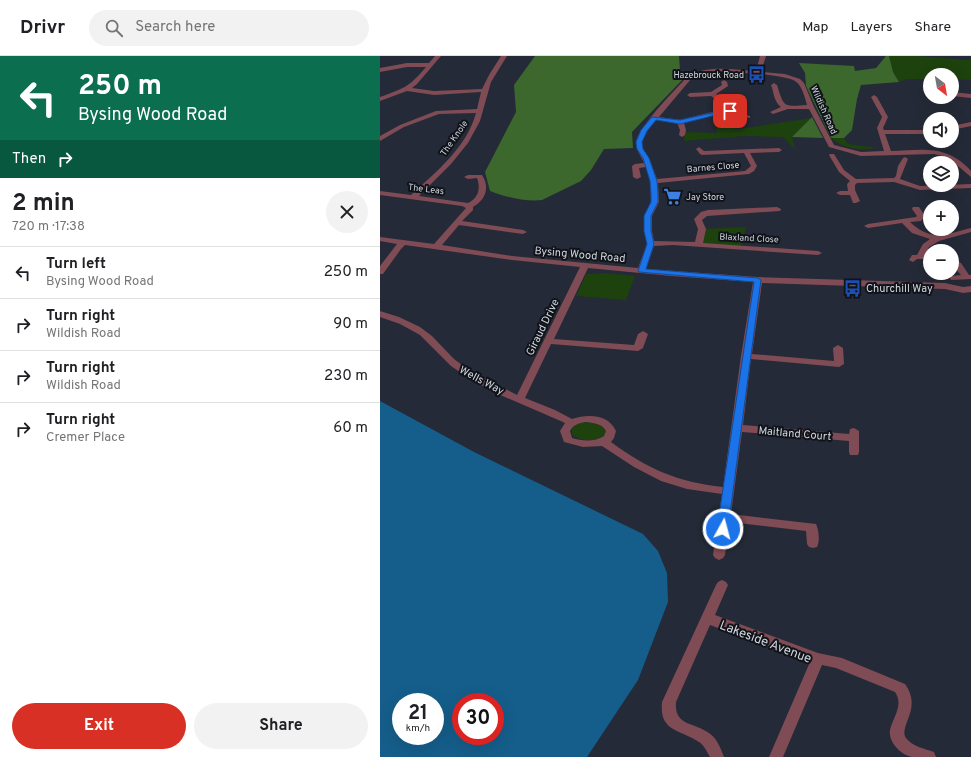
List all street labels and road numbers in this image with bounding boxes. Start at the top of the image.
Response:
street label: Wildish Road [808,84,839,136]
street label: The Knole [438,118,471,158]
street label: Barnes Close [686,160,740,175]
street label: The Leas [407,182,445,197]
street label: Blaxland Close [719,231,779,246]
street label: Bysing Wood Road [534,244,626,266]
street label: Giraud Drive [523,297,563,358]
street label: Wells Way [457,363,507,399]
street label: Maitland Court [758,424,832,444]
street label: Lakeside Avenue [717,618,814,668]

